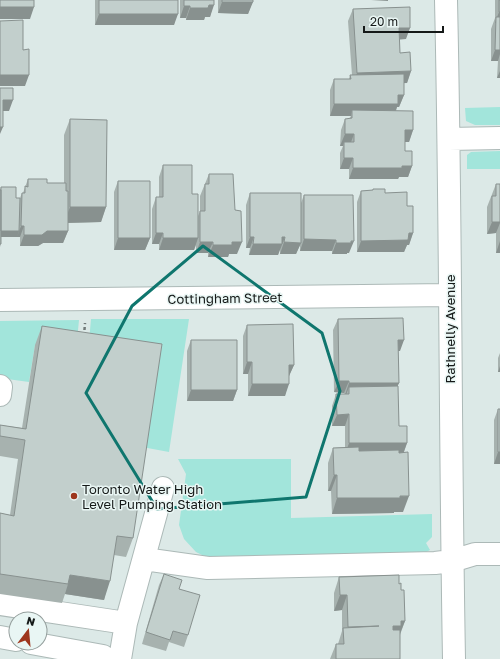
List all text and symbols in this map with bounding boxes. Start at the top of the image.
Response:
scale bar [364,8,443,34]
text: 20 m [370,14,398,29]
street label: Rathnelly Avenue [442,274,458,384]
street label: Cottingham Street [167,289,283,307]
place label: Toronto Water High Level Pumping Station [82,481,222,512]
marker: Toronto Water High Level Pumping Station [69,491,79,501]
north arrow [8,611,48,651]
text: N [25,614,37,628]

